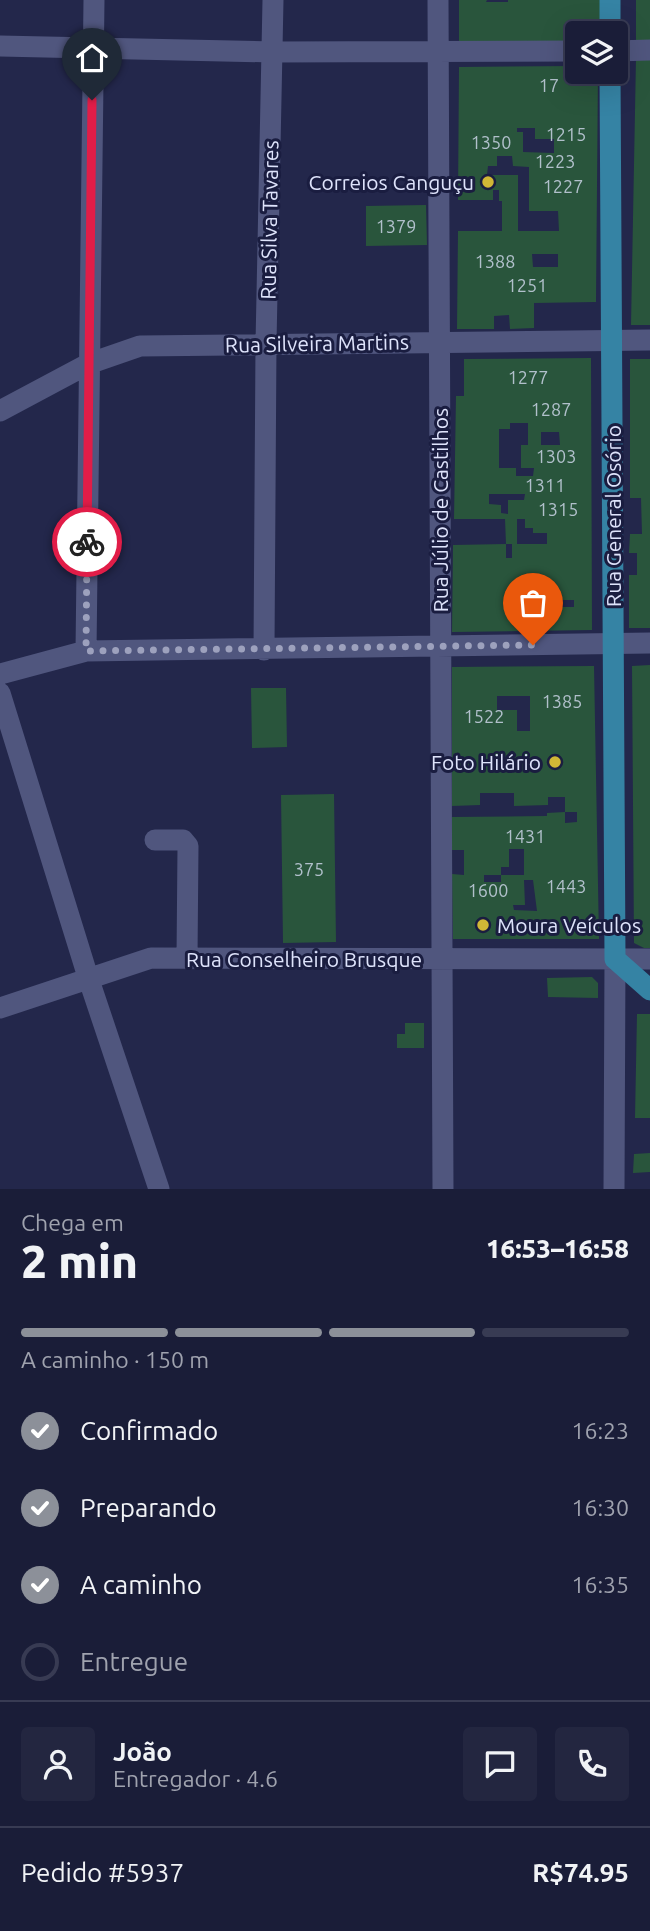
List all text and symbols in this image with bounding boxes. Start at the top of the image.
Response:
map controls [565,21,628,84]
button: layers [565,21,628,84]
pin [62,28,122,100]
icon: home [73,39,111,77]
house number: 17 [539,75,559,95]
house number: 1215 [546,124,586,144]
house number: 1350 [471,132,511,152]
street label: Rua Silva Tavares [256,140,282,300]
house number: 1223 [535,151,575,171]
place label: Correios Canguçu [309,170,474,194]
marker: Correios Canguçu [480,174,496,190]
house number: 1227 [543,176,583,196]
house number: 1379 [376,216,416,236]
house number: 1388 [475,251,515,271]
house number: 1251 [507,275,547,295]
street label: Rua Silveira Martins [225,329,409,357]
house number: 1277 [508,367,548,387]
house number: 1287 [531,399,571,419]
street label: Rua Júlio de Castilhos [428,408,452,612]
street label: Rua General Osório [601,425,625,607]
house number: 1303 [536,446,576,466]
house number: 1311 [525,475,565,495]
house number: 1315 [538,499,578,519]
courier [52,507,122,577]
icon: bike [68,523,106,561]
pin [503,573,563,645]
icon: bag [514,584,552,622]
house number: 1385 [542,691,582,711]
house number: 1522 [464,706,504,726]
place label: Foto Hilário [431,750,541,774]
marker: Foto Hilário [547,754,563,770]
house number: 1431 [505,826,545,846]
house number: 375 [294,859,324,879]
house number: 1443 [546,876,586,896]
house number: 1600 [468,880,508,900]
place label: Moura Veículos [497,913,641,937]
marker: Moura Veículos [475,917,491,933]
street label: Rua Conselheiro Brusque [186,947,422,971]
text: Chega em [21,1210,124,1235]
text: 16:53–16:58 [486,1234,629,1263]
text: 2 min [21,1235,138,1287]
text: A caminho · 150 m [21,1347,209,1372]
icon: check [21,1412,59,1450]
text: Confirmado [80,1416,218,1445]
text: 16:23 [571,1418,629,1443]
icon: check [21,1489,59,1527]
text: Preparando [80,1493,217,1522]
text: 16:30 [571,1495,629,1520]
icon: check [21,1566,59,1604]
text: A caminho [80,1570,202,1599]
text: 16:35 [571,1572,629,1597]
text: Entregue [80,1647,188,1676]
button: person [21,1727,95,1801]
button: chat [463,1727,537,1801]
button: phone [555,1727,629,1801]
text: João [113,1737,172,1766]
text: Entregador · 4.6 [113,1766,278,1791]
text: Pedido #5937 [21,1858,184,1887]
text: R$74.95 [532,1858,629,1887]

